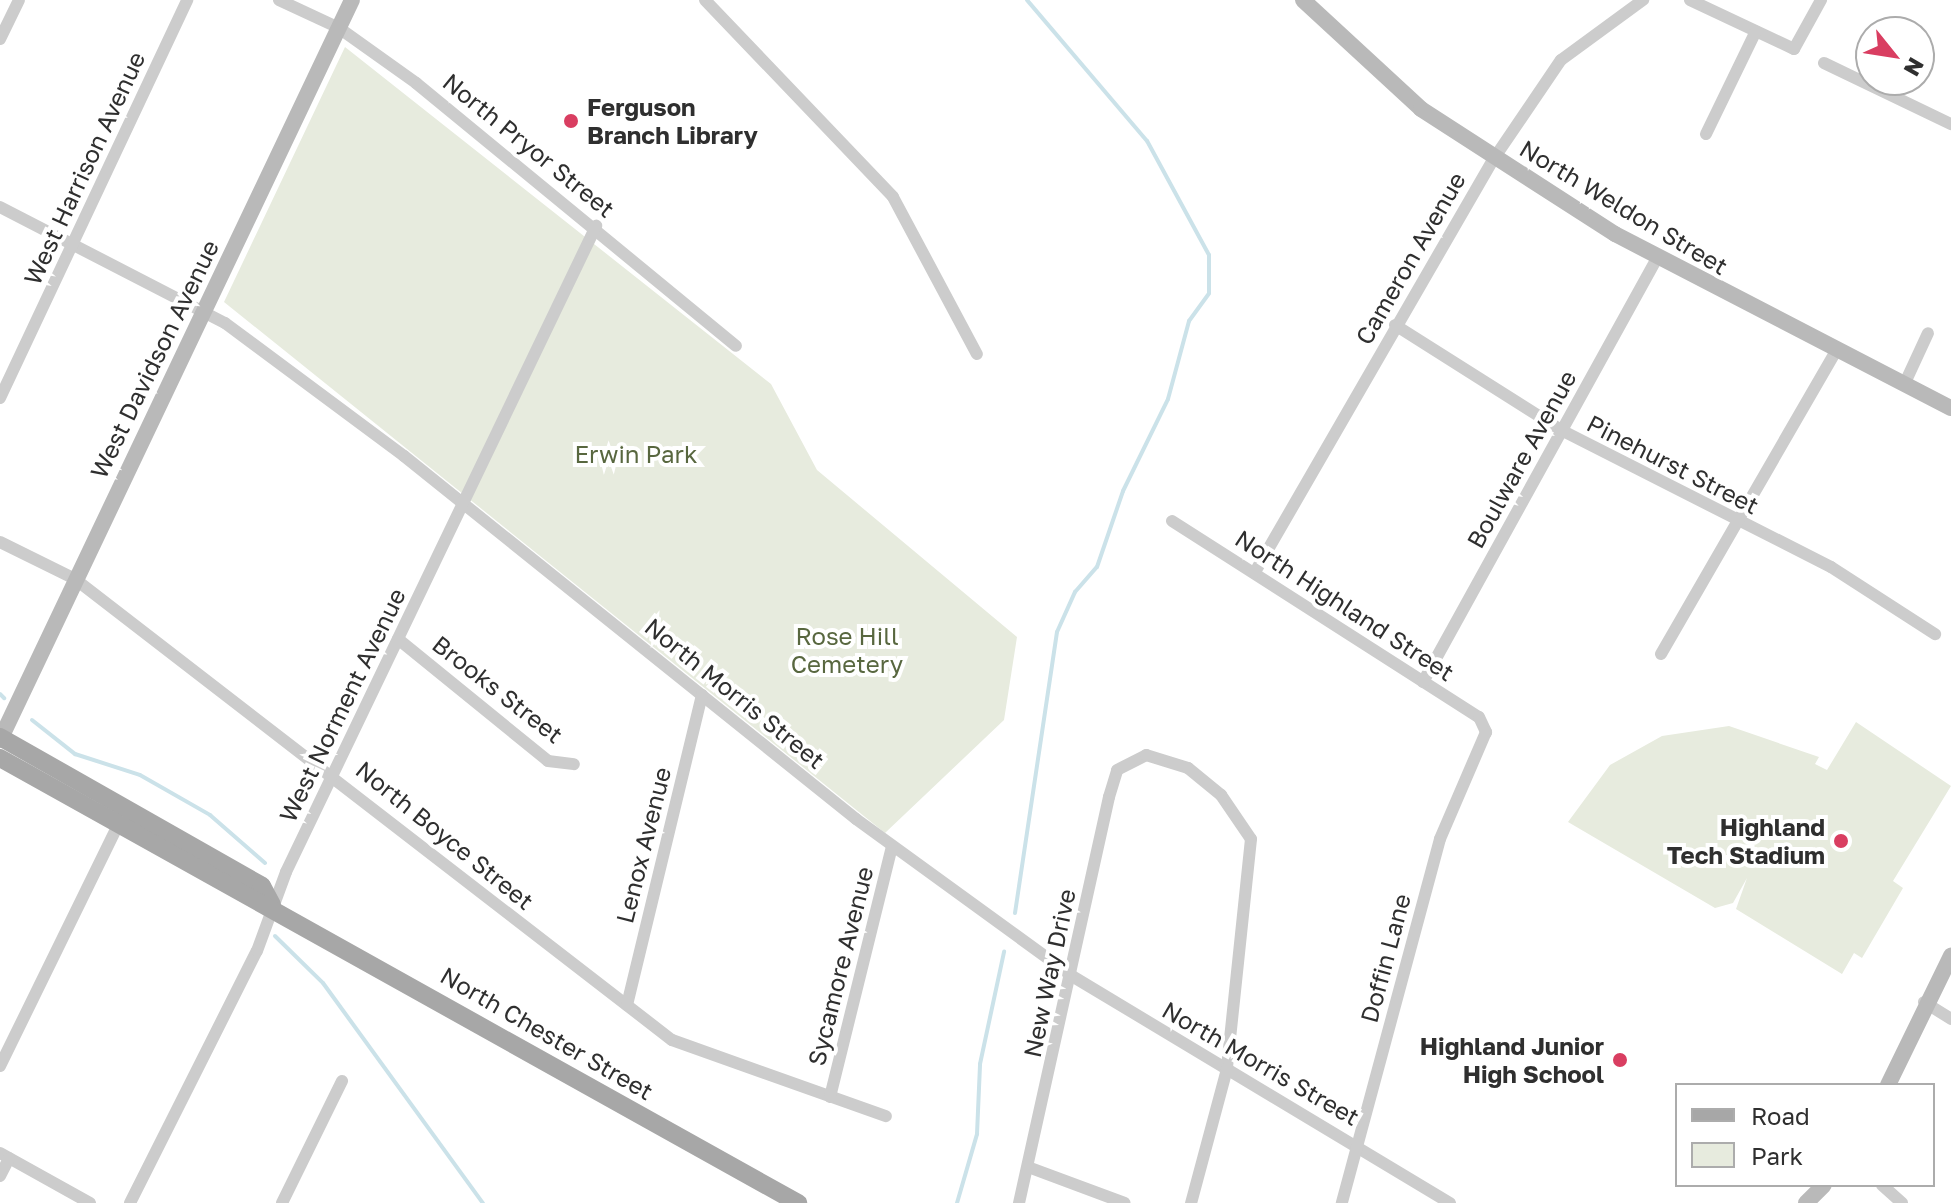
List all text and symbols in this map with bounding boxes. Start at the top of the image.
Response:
north arrow [1855,16,1935,96]
street label: West Harrison Avenue [17,47,151,289]
text: N [1899,53,1930,81]
street label: North Pryor Street [437,67,621,223]
place label: Ferguson Branch Library [587,93,758,149]
marker: Ferguson Branch Library [562,112,580,130]
street label: North Weldon Street [1515,134,1733,280]
street label: Cameron Avenue [1349,167,1471,349]
street label: West Davidson Avenue [84,235,224,483]
street label: Boulware Avenue [1460,365,1582,553]
street label: Pinehurst Street [1582,408,1764,520]
park label: Erwin Park [574,440,698,468]
street label: North Highland Street [1230,524,1460,686]
street label: West Norment Avenue [273,583,411,827]
street label: North Morris Street [639,612,831,774]
park label: Rose Hill Cemetery [791,622,903,678]
street label: Brooks Street [427,629,569,749]
street label: North Boyce Street [351,755,539,915]
street label: Lenox Avenue [610,764,676,926]
place label: Highland Tech Stadium [1667,813,1825,869]
marker: Highland Tech Stadium [1832,832,1850,850]
street label: Sycamore Avenue [801,863,879,1069]
street label: New Way Drive [1017,886,1081,1060]
street label: Doffin Lane [1354,890,1416,1026]
street label: North Chester Street [436,960,658,1106]
street label: North Morris Street [1157,995,1365,1131]
place label: Highland Junior High School [1420,1032,1604,1088]
marker: Highland Junior High School [1611,1051,1629,1069]
legend [1675,1083,1935,1187]
text: Road [1751,1101,1810,1130]
text: Park [1751,1141,1803,1170]

